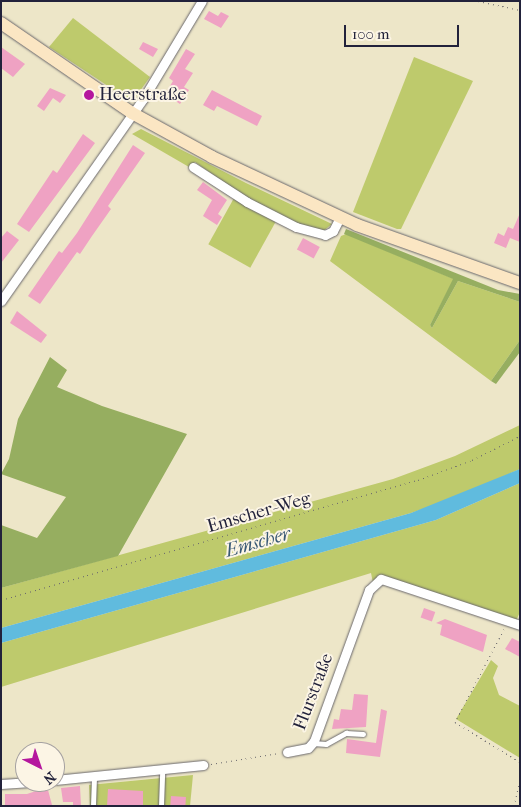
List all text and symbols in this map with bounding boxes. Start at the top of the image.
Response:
scale bar [346,15,461,47]
text: 100 m [352,25,390,43]
place label: Heerstraße [99,84,186,106]
marker: Heerstraße [83,89,95,101]
street label: Emscher-Weg [205,488,313,538]
water label: Emscher [223,523,293,563]
street label: Flurstraße [290,651,338,733]
north arrow [15,742,65,792]
text: N [40,768,59,788]

